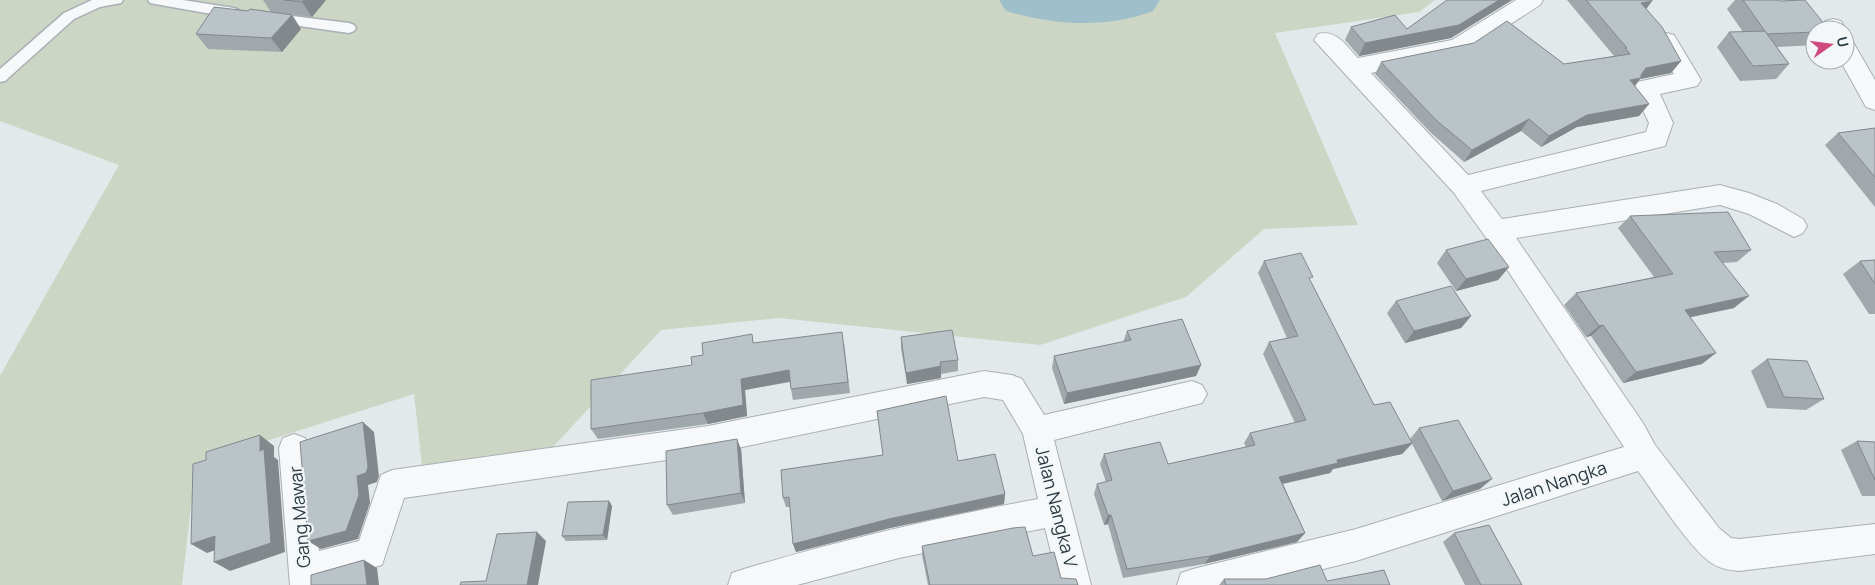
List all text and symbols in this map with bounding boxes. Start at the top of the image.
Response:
north arrow [1805,20,1855,70]
text: U [1833,35,1854,49]
street label: Jalan Nangka V [1030,444,1084,570]
street label: Jalan Nangka [1498,455,1609,511]
street label: Gang Mawar [283,465,315,569]

